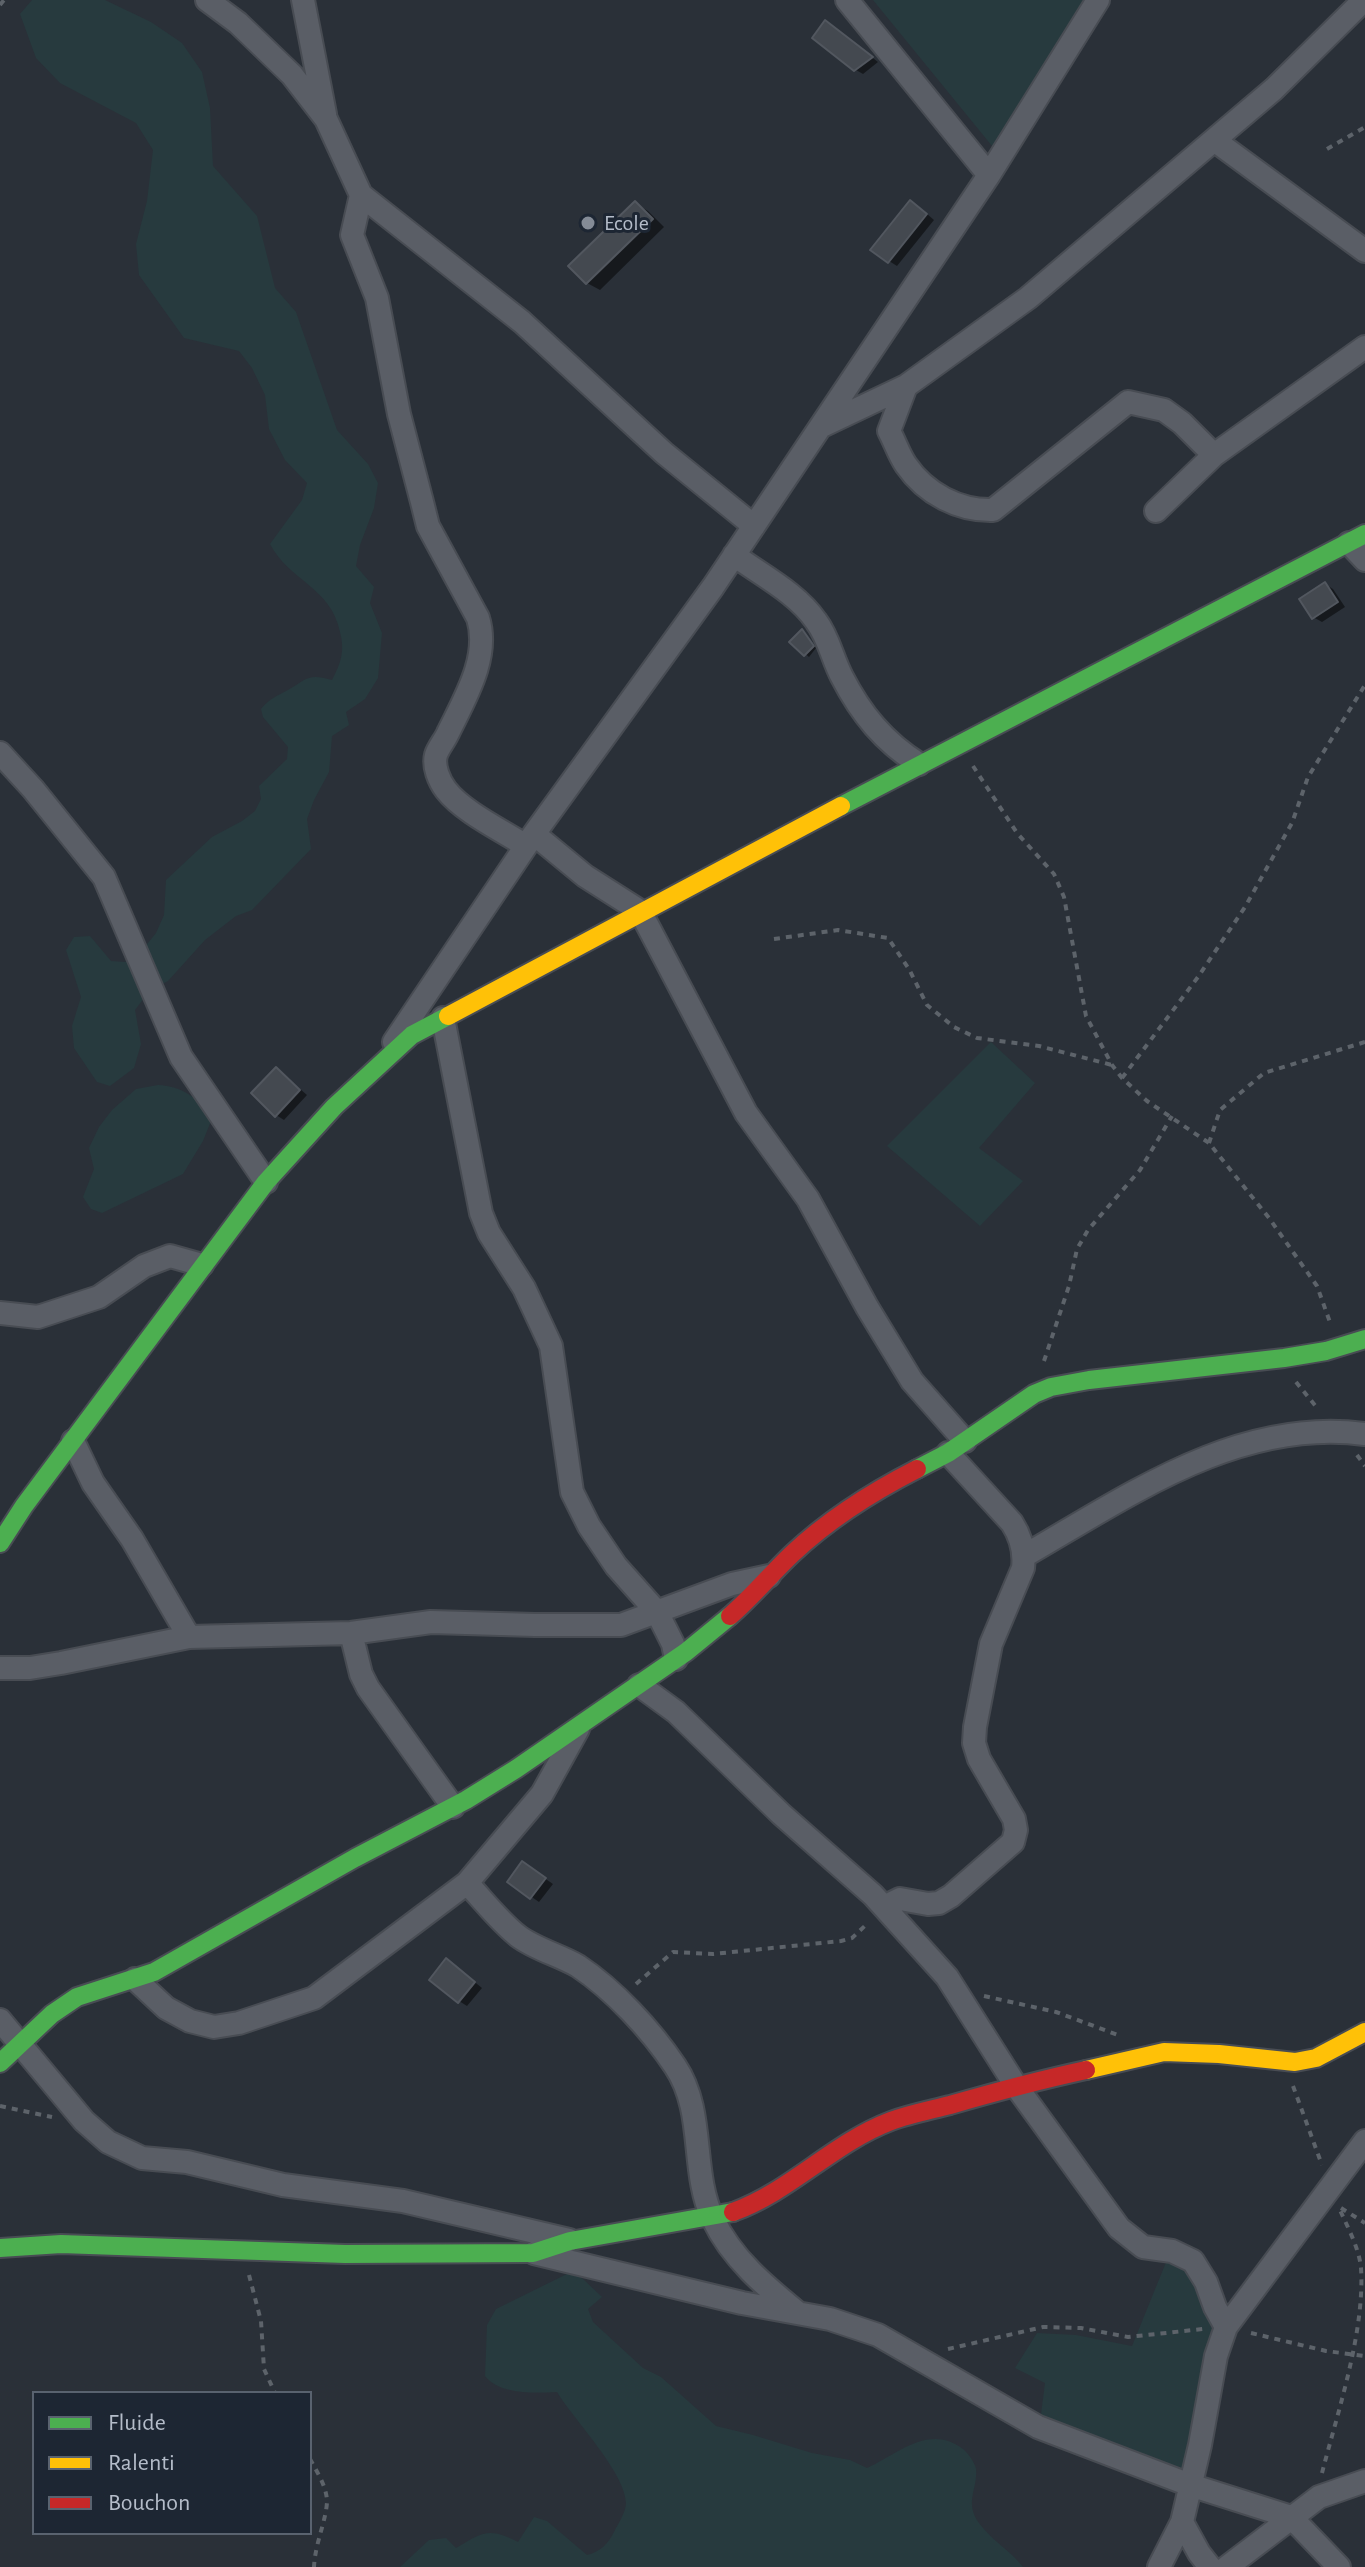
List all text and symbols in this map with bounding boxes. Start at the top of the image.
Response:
place label: Ecole [604,210,649,236]
marker: Ecole [579,214,597,232]
legend [32,2391,312,2535]
text: Fluide [108,2411,166,2435]
text: Ralenti [108,2451,175,2475]
text: Bouchon [108,2491,190,2515]

